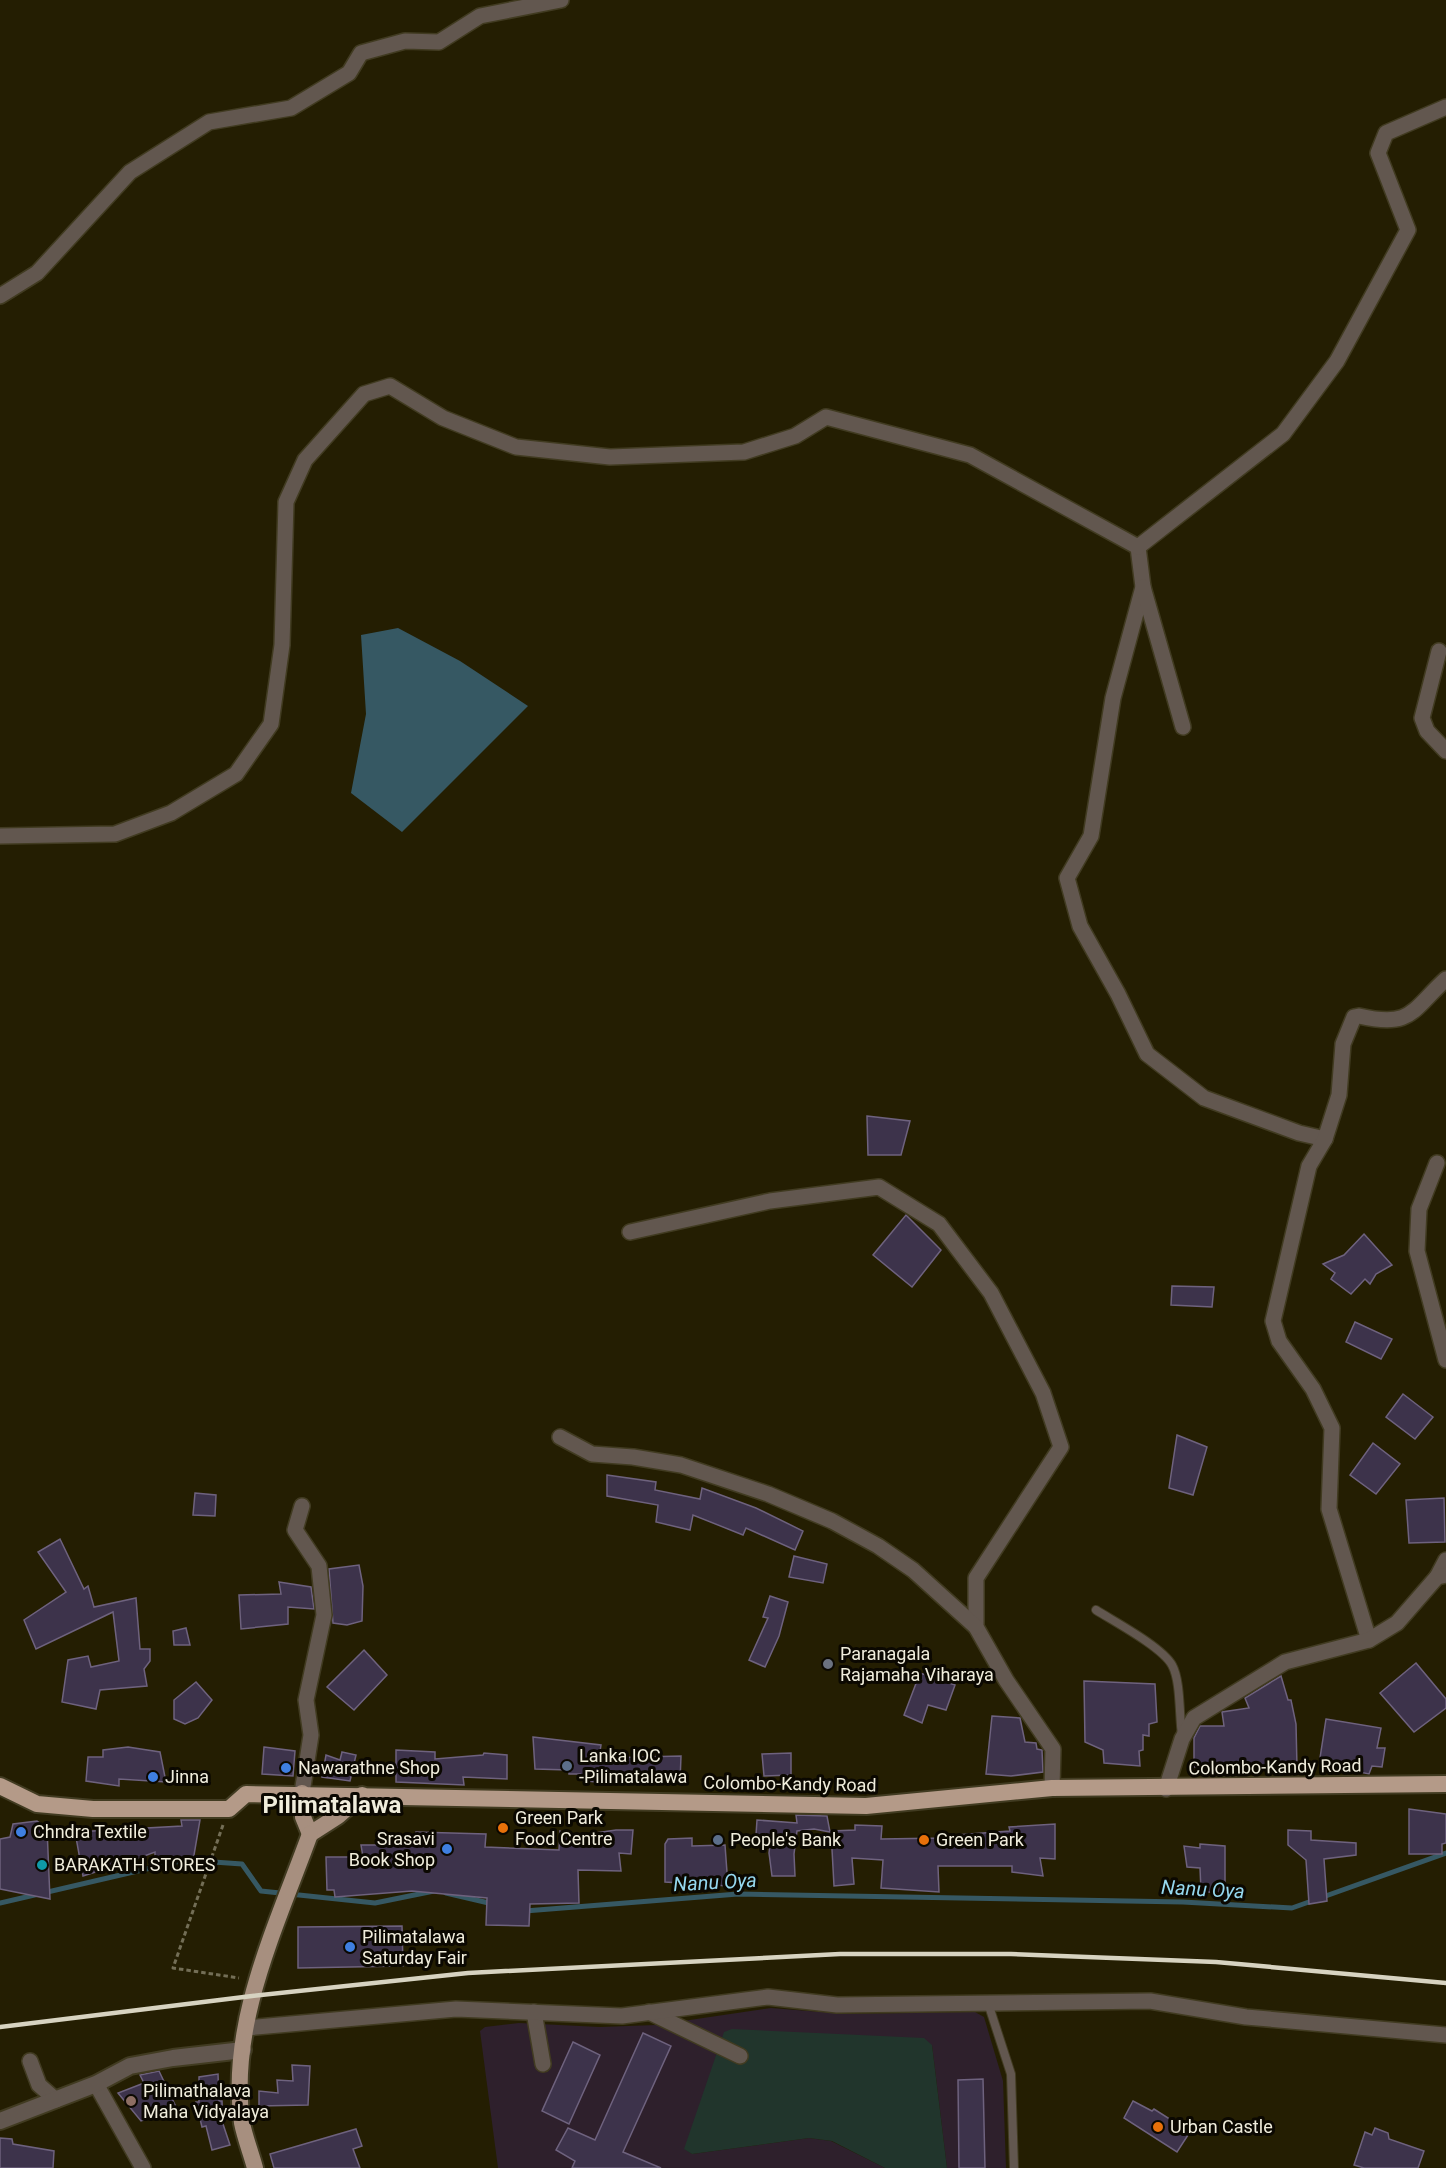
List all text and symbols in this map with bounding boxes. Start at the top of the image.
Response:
place label: Paranagala Rajamaha Viharaya [840,1643,994,1685]
marker: Paranagala Rajamaha Viharaya [821,1657,835,1671]
place label: Lanka IOC -Pilimatalawa [579,1745,687,1787]
street label: Colombo-Kandy Road [1188,1754,1362,1779]
place label: Nawarathne Shop [298,1757,440,1778]
marker: Lanka IOC -Pilimatalawa [560,1759,574,1773]
marker: Nawarathne Shop [279,1761,293,1775]
place label: Jinna [165,1766,209,1787]
marker: Jinna [146,1770,160,1784]
street label: Colombo-Kandy Road [703,1771,877,1796]
district label: Pilimatalawa [263,1791,402,1819]
place label: Green Park Food Centre [515,1807,612,1849]
place label: Chndra Textile [33,1821,147,1842]
marker: Green Park Food Centre [496,1821,510,1835]
marker: Chndra Textile [14,1825,28,1839]
place label: Srasavi Book Shop [349,1828,435,1870]
place label: People's Bank [730,1829,842,1850]
place label: Green Park [936,1829,1025,1850]
marker: People's Bank [711,1833,725,1847]
marker: Green Park [917,1833,931,1847]
marker: Srasavi Book Shop [440,1842,454,1856]
place label: BARAKATH STORES [54,1854,216,1875]
marker: BARAKATH STORES [35,1858,49,1872]
water label: Nanu Oya [673,1868,757,1896]
water label: Nanu Oya [1161,1875,1245,1903]
place label: Pilimatalawa Saturday Fair [362,1926,467,1968]
marker: Pilimatalawa Saturday Fair [343,1940,357,1954]
place label: Pilimathalava Maha Vidyalaya [143,2080,269,2122]
marker: Pilimathalava Maha Vidyalaya [124,2094,138,2108]
place label: Urban Castle [1170,2116,1273,2137]
marker: Urban Castle [1151,2120,1165,2134]

